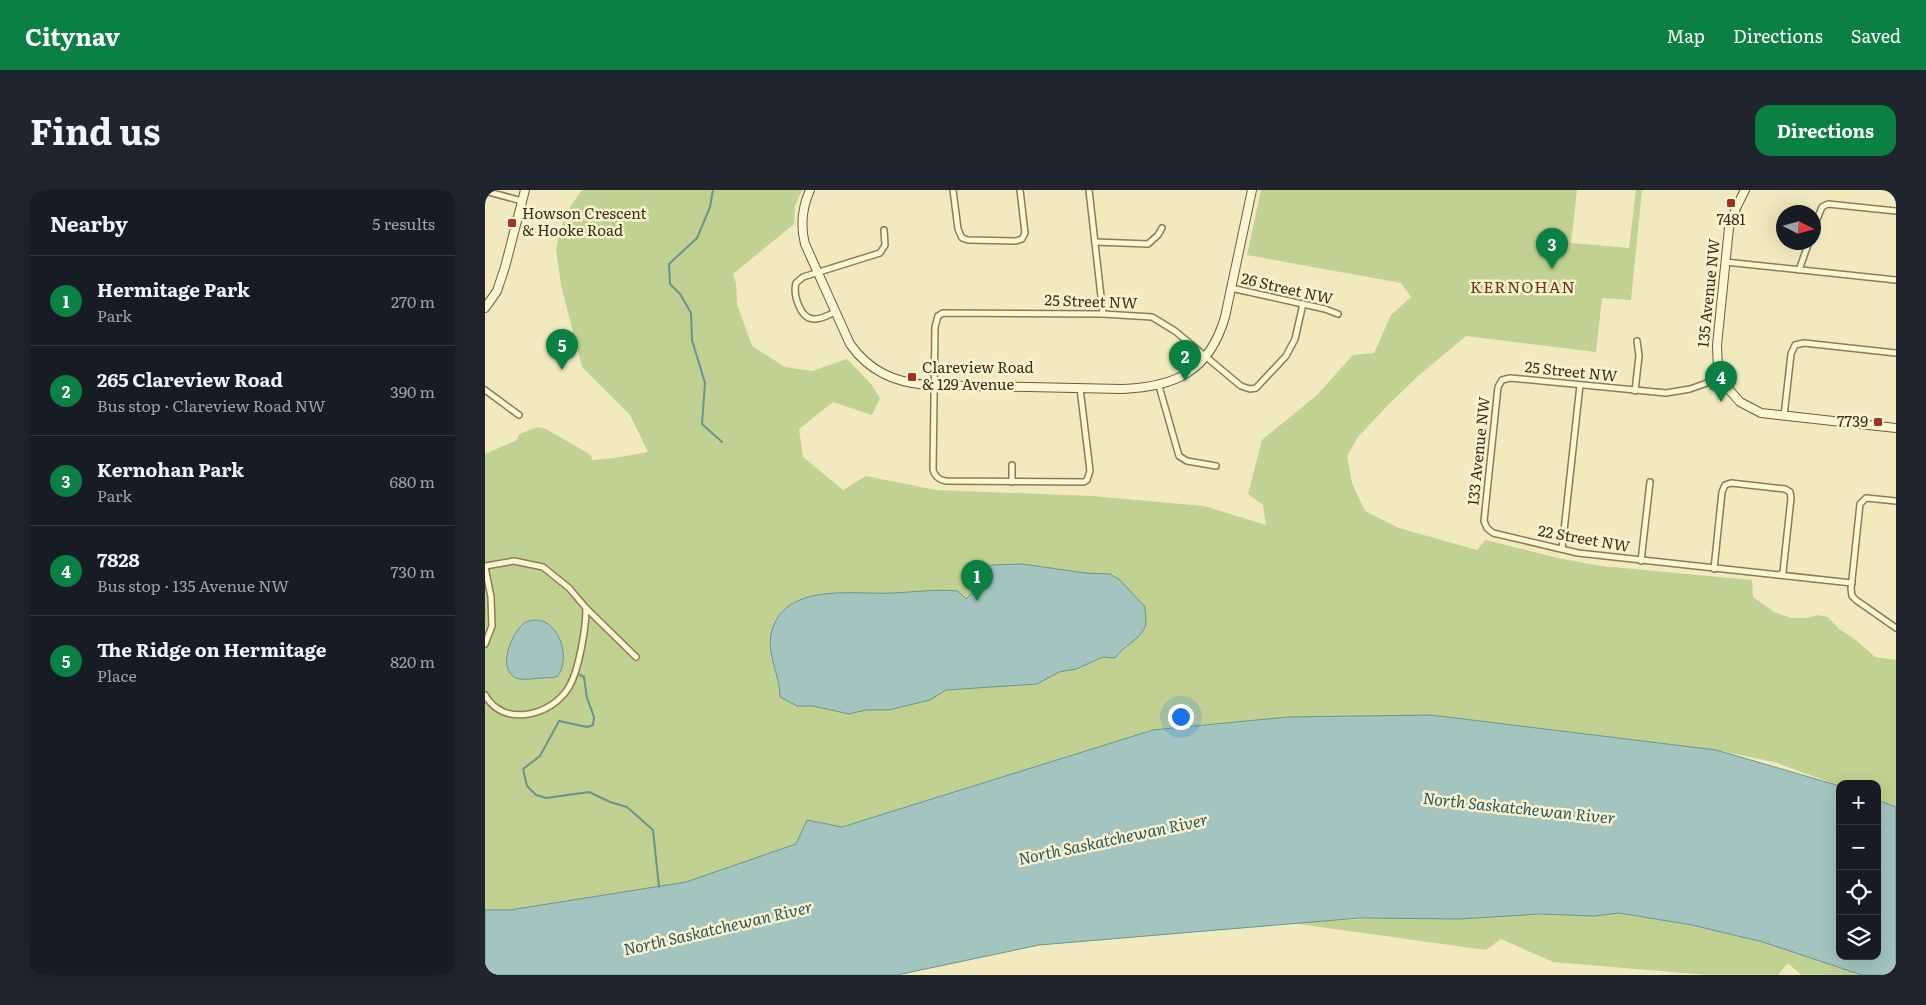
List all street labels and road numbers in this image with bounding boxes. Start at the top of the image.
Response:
street label: 135 Avenue NW [1690,237,1725,348]
street label: 26 Street NW [1239,266,1336,309]
street label: 25 Street NW [1044,287,1139,314]
street label: 25 Street NW [1524,354,1619,387]
street label: 133 Avenue NW [1460,395,1495,506]
street label: 22 Street NW [1536,518,1633,557]

